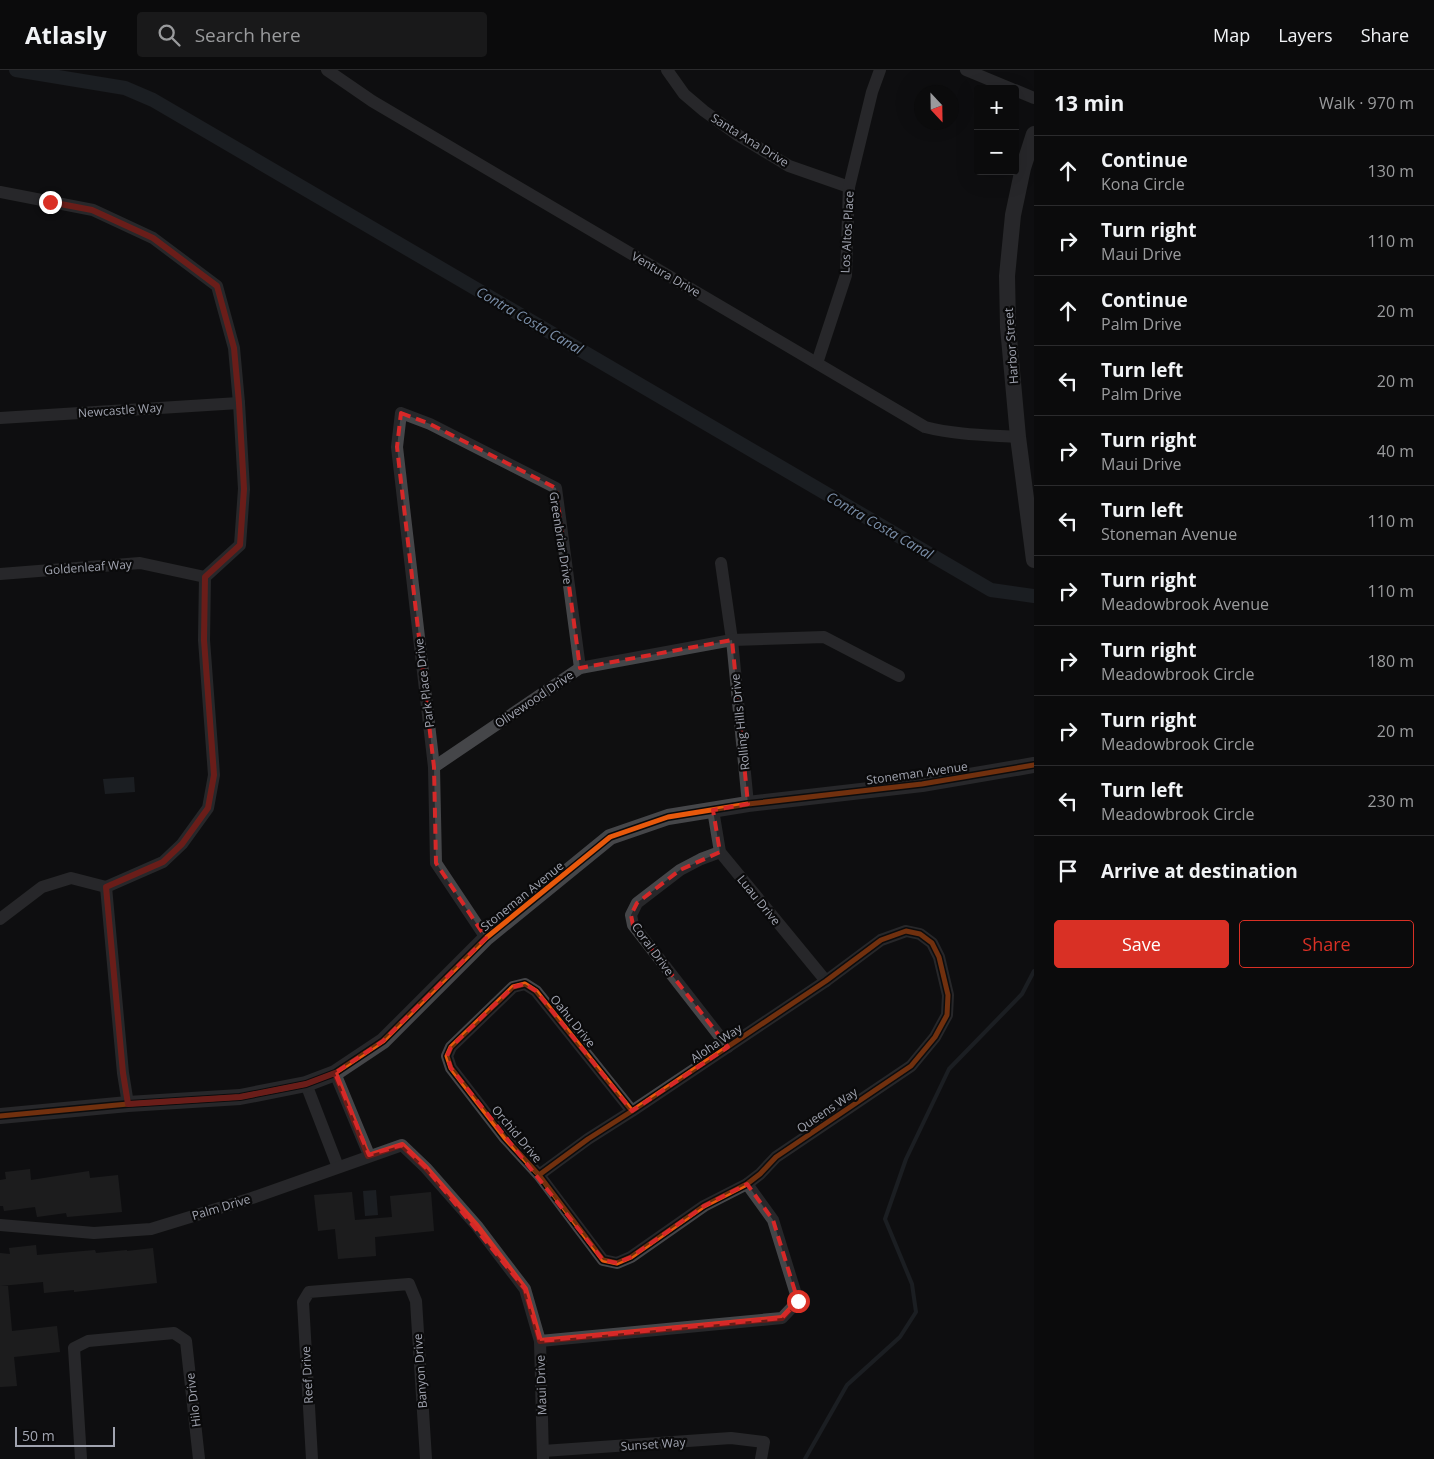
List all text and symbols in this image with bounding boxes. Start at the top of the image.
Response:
search box [137,12,487,57]
text: Atlasly [25,18,107,51]
icon: search [155,21,183,49]
text: Search here [195,22,301,48]
text: Map [1213,23,1250,47]
text: Layers [1278,23,1333,47]
text: Share [1361,23,1409,47]
north arrow [914,85,959,130]
map controls [974,85,1019,175]
button: + [974,85,1019,130]
text: 13 min [1054,89,1124,117]
text: Walk · 970 m [1319,92,1414,114]
street label: Santa Ana Drive [708,109,792,171]
button: − [974,130,1019,175]
text: Continue [1101,147,1188,173]
icon: ahead [1054,157,1082,185]
text: 130 m [1368,160,1414,182]
text: Kona Circle [1101,173,1185,195]
street label: Los Altos Place [836,190,858,274]
route end [39,191,62,214]
text: Turn right [1101,217,1196,243]
icon: right [1054,227,1082,255]
text: 110 m [1368,230,1414,252]
text: Maui Drive [1101,243,1181,265]
street label: Ventura Drive [628,247,704,301]
water label: Contra Costa Canal [473,282,587,358]
text: Continue [1101,287,1188,313]
icon: ahead [1054,297,1082,325]
text: 20 m [1377,300,1414,322]
street label: Harbor Street [1000,307,1022,385]
text: Palm Drive [1101,313,1182,335]
text: Turn left [1101,357,1183,383]
icon: left [1054,367,1082,395]
text: 20 m [1377,370,1414,392]
text: Palm Drive [1101,383,1182,405]
street label: Newcastle Way [77,399,164,421]
text: Turn right [1101,427,1196,453]
icon: right [1054,437,1082,465]
text: 40 m [1377,440,1414,462]
text: Maui Drive [1101,453,1181,475]
water label: Contra Costa Canal [823,487,937,563]
street label: Greenbriar Drive [545,490,577,586]
text: Turn left [1101,497,1183,523]
icon: left [1054,507,1082,535]
text: 110 m [1368,510,1414,532]
text: Stoneman Avenue [1101,523,1237,545]
street label: Goldenleaf Way [44,555,133,579]
text: Turn right [1101,567,1196,593]
icon: right [1054,577,1082,605]
text: 110 m [1368,580,1414,602]
text: Meadowbrook Avenue [1101,593,1269,615]
street label: Park Place Drive [410,637,438,729]
text: Turn right [1101,637,1196,663]
icon: right [1054,647,1082,675]
text: 180 m [1368,650,1414,672]
text: Meadowbrook Circle [1101,663,1255,685]
street label: Olivewood Drive [491,666,577,732]
street label: Rolling Hills Drive [726,673,754,771]
text: Turn right [1101,707,1196,733]
icon: right [1054,717,1082,745]
text: 20 m [1377,720,1414,742]
text: Meadowbrook Circle [1101,733,1255,755]
street label: Stoneman Avenue [865,757,969,789]
text: Turn left [1101,777,1183,803]
icon: left [1054,787,1082,815]
text: 230 m [1368,790,1414,812]
text: Meadowbrook Circle [1101,803,1255,825]
street label: Stoneman Avenue [477,857,567,935]
icon: arrive [1054,857,1082,885]
text: Arrive at destination [1101,858,1298,884]
street label: Luau Drive [733,871,785,929]
street label: Coral Drive [628,919,678,979]
button: Save [1054,920,1229,968]
button: Share [1239,920,1414,968]
street label: Oahu Drive [547,991,600,1051]
street label: Aloha Way [687,1019,746,1066]
street label: Queens Way [793,1083,862,1137]
street label: Orchid Drive [488,1102,546,1167]
street label: Palm Drive [190,1190,253,1224]
route start [787,1290,810,1313]
street label: Banyon Drive [409,1333,431,1409]
street label: Reef Drive [297,1346,317,1404]
street label: Maui Drive [531,1354,551,1415]
street label: Hilo Drive [181,1372,205,1428]
scale bar [15,1424,115,1447]
text: 50 m [22,1426,55,1445]
street label: Sunset Way [620,1433,687,1455]

